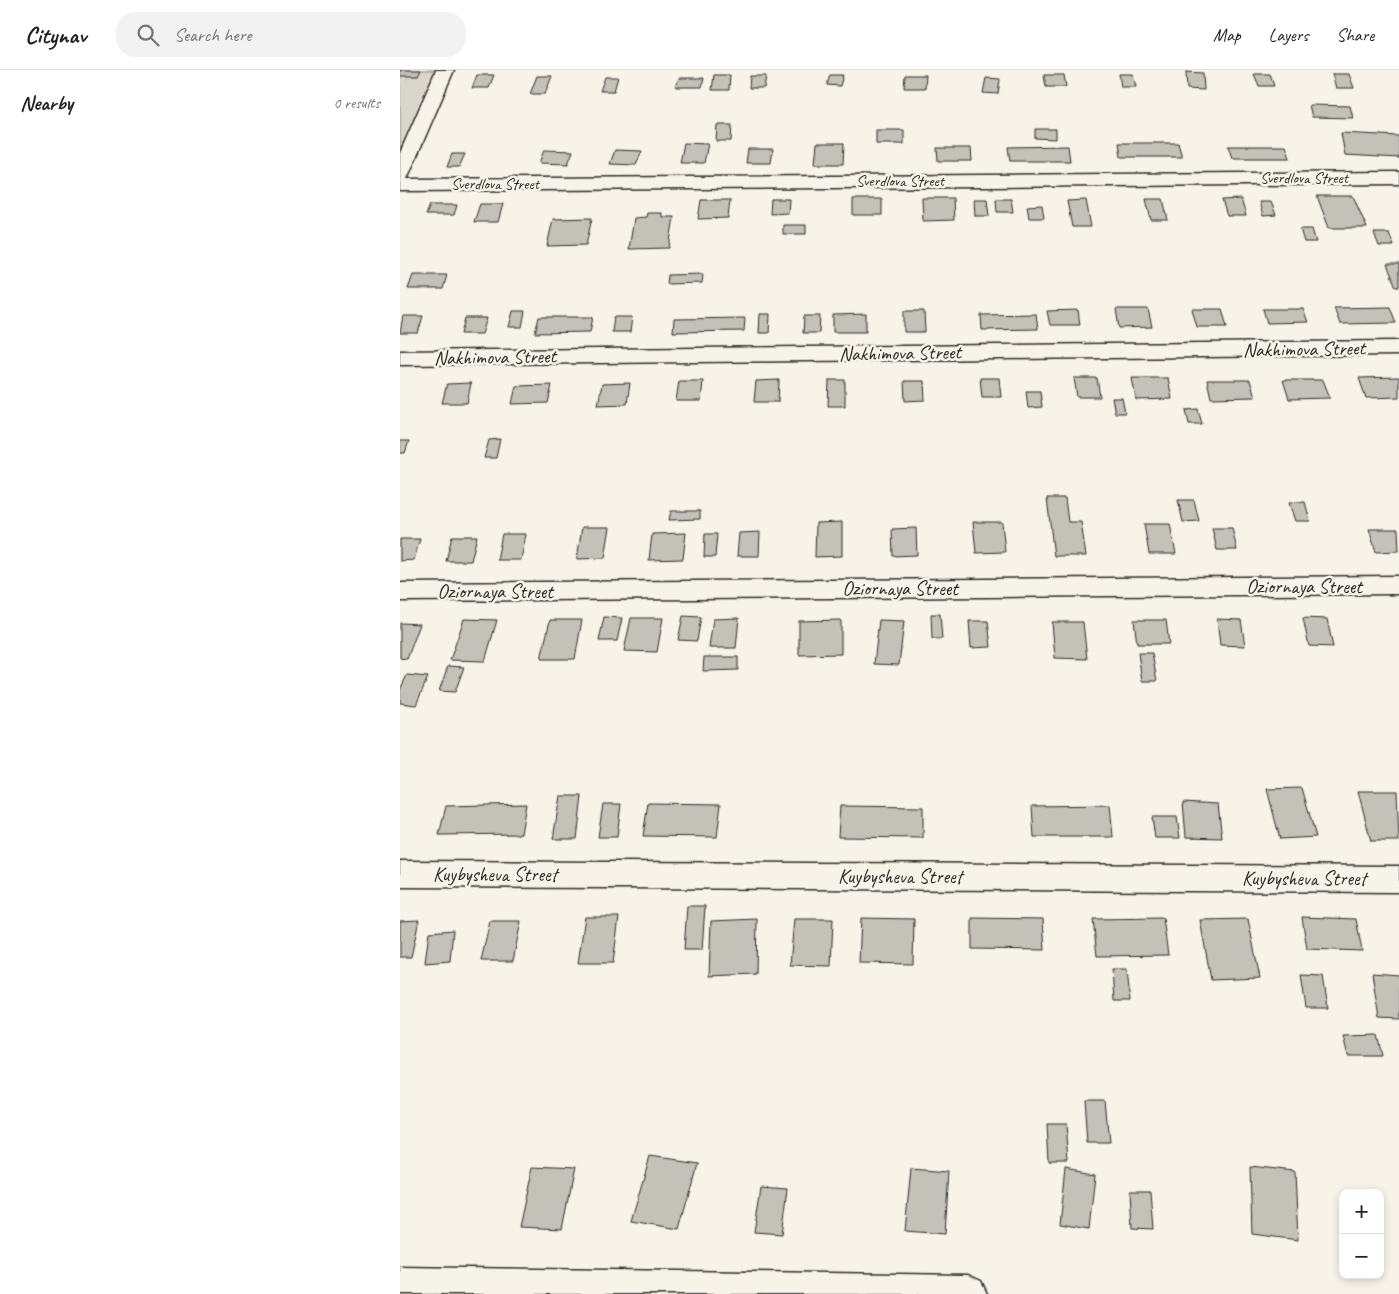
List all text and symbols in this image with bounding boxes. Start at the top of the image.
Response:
search box [116,12,466,57]
text: Citynav [25,20,86,50]
icon: search [134,21,162,49]
text: Search here [174,23,251,47]
text: Map [1213,24,1241,46]
text: Layers [1269,24,1308,46]
text: Share [1336,24,1374,46]
text: Nearby [20,90,73,116]
text: 0 results [333,93,380,113]
street label: Sverdlova Street [1260,168,1350,188]
street label: Sverdlova Street [856,171,946,191]
street label: Sverdlova Street [451,174,541,194]
street label: Nakhimova Street [1243,335,1368,363]
street label: Nakhimova Street [839,339,964,367]
street label: Nakhimova Street [434,343,559,371]
street label: Oziornaya Street [1246,574,1364,599]
street label: Oziornaya Street [842,576,960,601]
street label: Oziornaya Street [437,579,555,604]
street label: Kuybysheva Street [433,862,560,887]
street label: Kuybysheva Street [838,864,965,889]
street label: Kuybysheva Street [1242,866,1369,891]
map controls [1339,1189,1384,1279]
button: + [1339,1189,1384,1234]
button: − [1339,1234,1384,1279]

